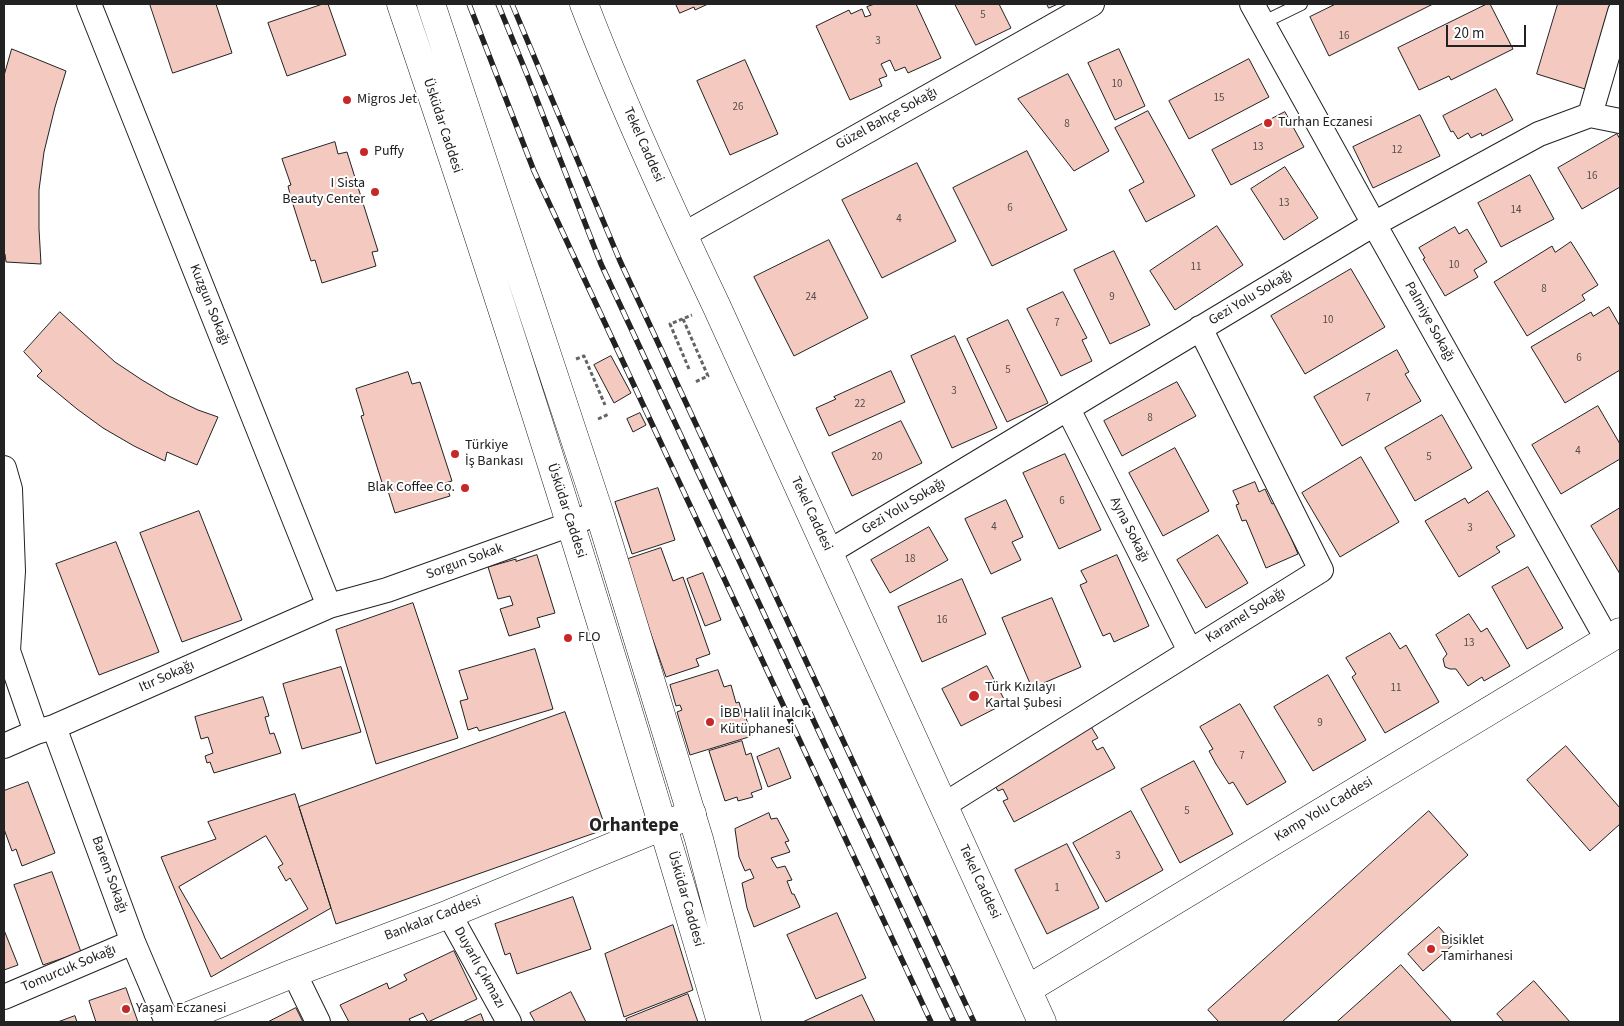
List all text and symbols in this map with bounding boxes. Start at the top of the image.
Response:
house number: 5 [980,9,986,23]
scale bar [1449,15,1529,47]
text: 20 m [1454,23,1484,44]
house number: 16 [1339,30,1349,44]
house number: 3 [875,35,881,49]
street label: Üsküdar Caddesi [419,77,465,175]
house number: 10 [1112,78,1122,92]
street label: Güzel Bahçe Sokağı [833,84,941,154]
place label: Migros Jet [357,92,417,108]
house number: 15 [1214,92,1224,106]
marker: Migros Jet [341,94,353,106]
house number: 26 [733,101,743,115]
street label: Tekel Caddesi [619,105,667,185]
place label: Turhan Eczanesi [1278,115,1373,131]
marker: Turhan Eczanesi [1262,117,1274,129]
house number: 8 [1064,118,1070,132]
house number: 13 [1253,141,1263,155]
place label: Puffy [374,144,404,160]
house number: 12 [1392,144,1402,158]
marker: Puffy [358,146,370,158]
house number: 16 [1587,170,1597,184]
place label: I Sista Beauty Center [282,176,365,208]
marker: I Sista Beauty Center [369,186,381,198]
house number: 13 [1279,197,1289,211]
house number: 6 [1007,202,1013,216]
house number: 14 [1511,204,1521,218]
house number: 4 [896,213,902,227]
house number: 10 [1449,259,1459,273]
house number: 11 [1191,261,1201,275]
street label: Kuzgun Sokağı [185,262,233,348]
street label: Gezi Yolu Sokağı [1206,266,1296,330]
street label: Palmiye Sokağı [1400,279,1458,365]
house number: 8 [1541,283,1547,297]
house number: 24 [806,291,816,305]
house number: 9 [1109,291,1115,305]
house number: 10 [1323,314,1333,328]
house number: 7 [1054,317,1060,331]
house number: 6 [1576,352,1582,366]
house number: 5 [1005,364,1011,378]
house number: 3 [951,385,957,399]
house number: 7 [1365,392,1371,406]
house number: 22 [855,398,865,412]
house number: 8 [1147,412,1153,426]
place label: Türkiye İş Bankası [465,438,523,471]
house number: 4 [1575,445,1581,459]
marker: Türkiye İş Bankası [449,448,461,460]
house number: 20 [872,451,882,465]
house number: 5 [1426,451,1432,465]
street label: Üsküdar Caddesi [543,462,589,560]
street label: Tekel Caddesi [786,474,836,554]
street label: Gezi Yolu Sokağı [859,475,949,539]
place label: Blak Coffee Co. [367,480,455,496]
marker: Blak Coffee Co. [459,482,471,494]
house number: 6 [1059,495,1065,509]
street label: Ayna Sokağı [1105,495,1153,565]
house number: 4 [991,521,997,535]
house number: 3 [1467,522,1473,536]
street label: Sorgun Sokak [424,540,506,584]
house number: 18 [905,553,915,567]
street label: Karamel Sokağı [1203,585,1289,647]
house number: 16 [937,614,947,628]
place label: FLO [578,630,601,646]
marker: FLO [562,632,574,644]
house number: 13 [1464,637,1474,651]
street label: Itır Sokağı [137,657,197,697]
place label: Türk Kızılayı Kartal Şubesi [985,680,1062,712]
house number: 11 [1391,682,1401,696]
marker: Türk Kızılayı Kartal Şubesi [967,689,981,703]
place label: İBB Halil İnalcık Kütüphanesi [720,706,811,739]
marker: İBB Halil İnalcık Kütüphanesi [704,716,716,728]
house number: 9 [1317,717,1323,731]
house number: 7 [1239,750,1245,764]
street label: Kamp Yolu Caddesi [1272,774,1376,846]
house number: 5 [1184,805,1190,819]
district label: Orhantepe [589,816,679,838]
street label: Barem Sokağı [87,834,131,916]
street label: Tekel Caddesi [954,842,1004,922]
street label: Üsküdar Caddesi [663,849,707,949]
house number: 3 [1115,850,1121,864]
house number: 1 [1054,882,1060,896]
street label: Bankalar Caddesi [382,893,484,945]
street label: Duyarlı Çıkmazı [450,924,508,1012]
place label: Bisiklet Tamirhanesi [1441,933,1513,966]
street label: Tomurcuk Sokağı [19,941,119,997]
marker: Bisiklet Tamirhanesi [1425,943,1437,955]
place label: Yaşam Eczanesi [136,1001,226,1017]
marker: Yaşam Eczanesi [120,1003,132,1015]

